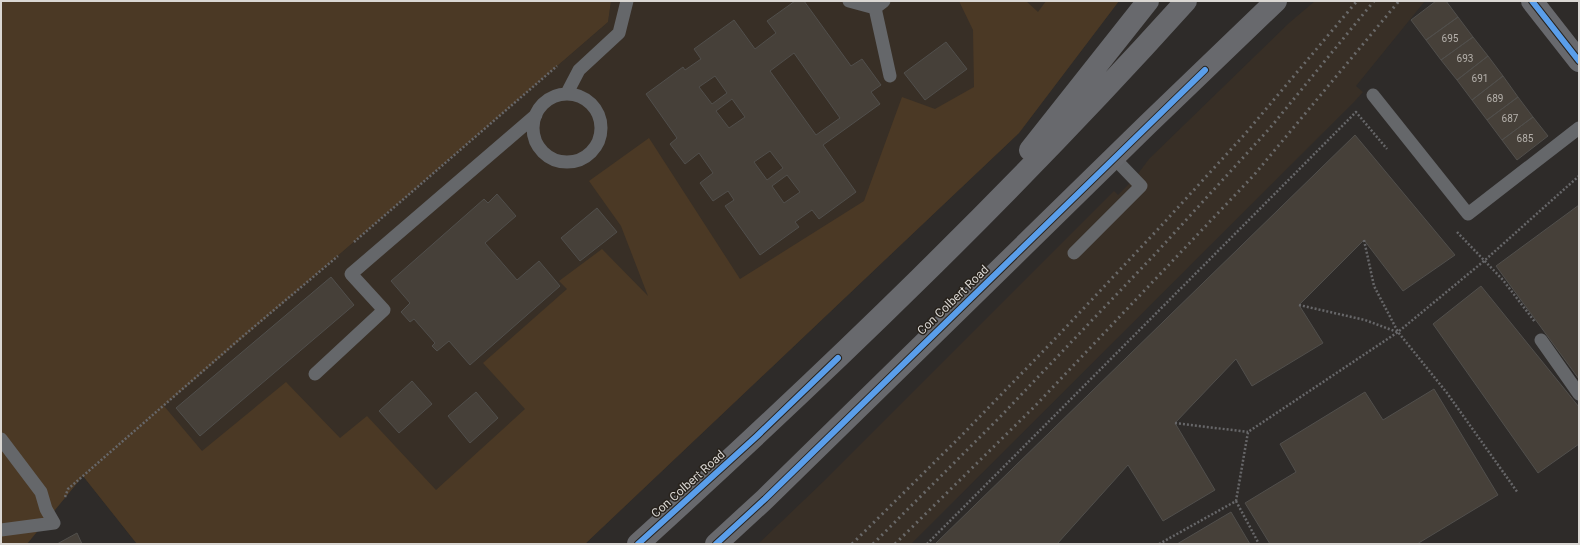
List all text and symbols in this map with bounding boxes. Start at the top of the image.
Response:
house number: 695 [1442,33,1459,44]
house number: 693 [1457,53,1473,64]
house number: 691 [1472,73,1488,84]
house number: 689 [1487,93,1503,104]
house number: 687 [1502,113,1519,124]
house number: 685 [1517,133,1534,144]
street label: Con Colbert Road [914,262,992,338]
street label: Con Colbert Road [648,447,728,521]

